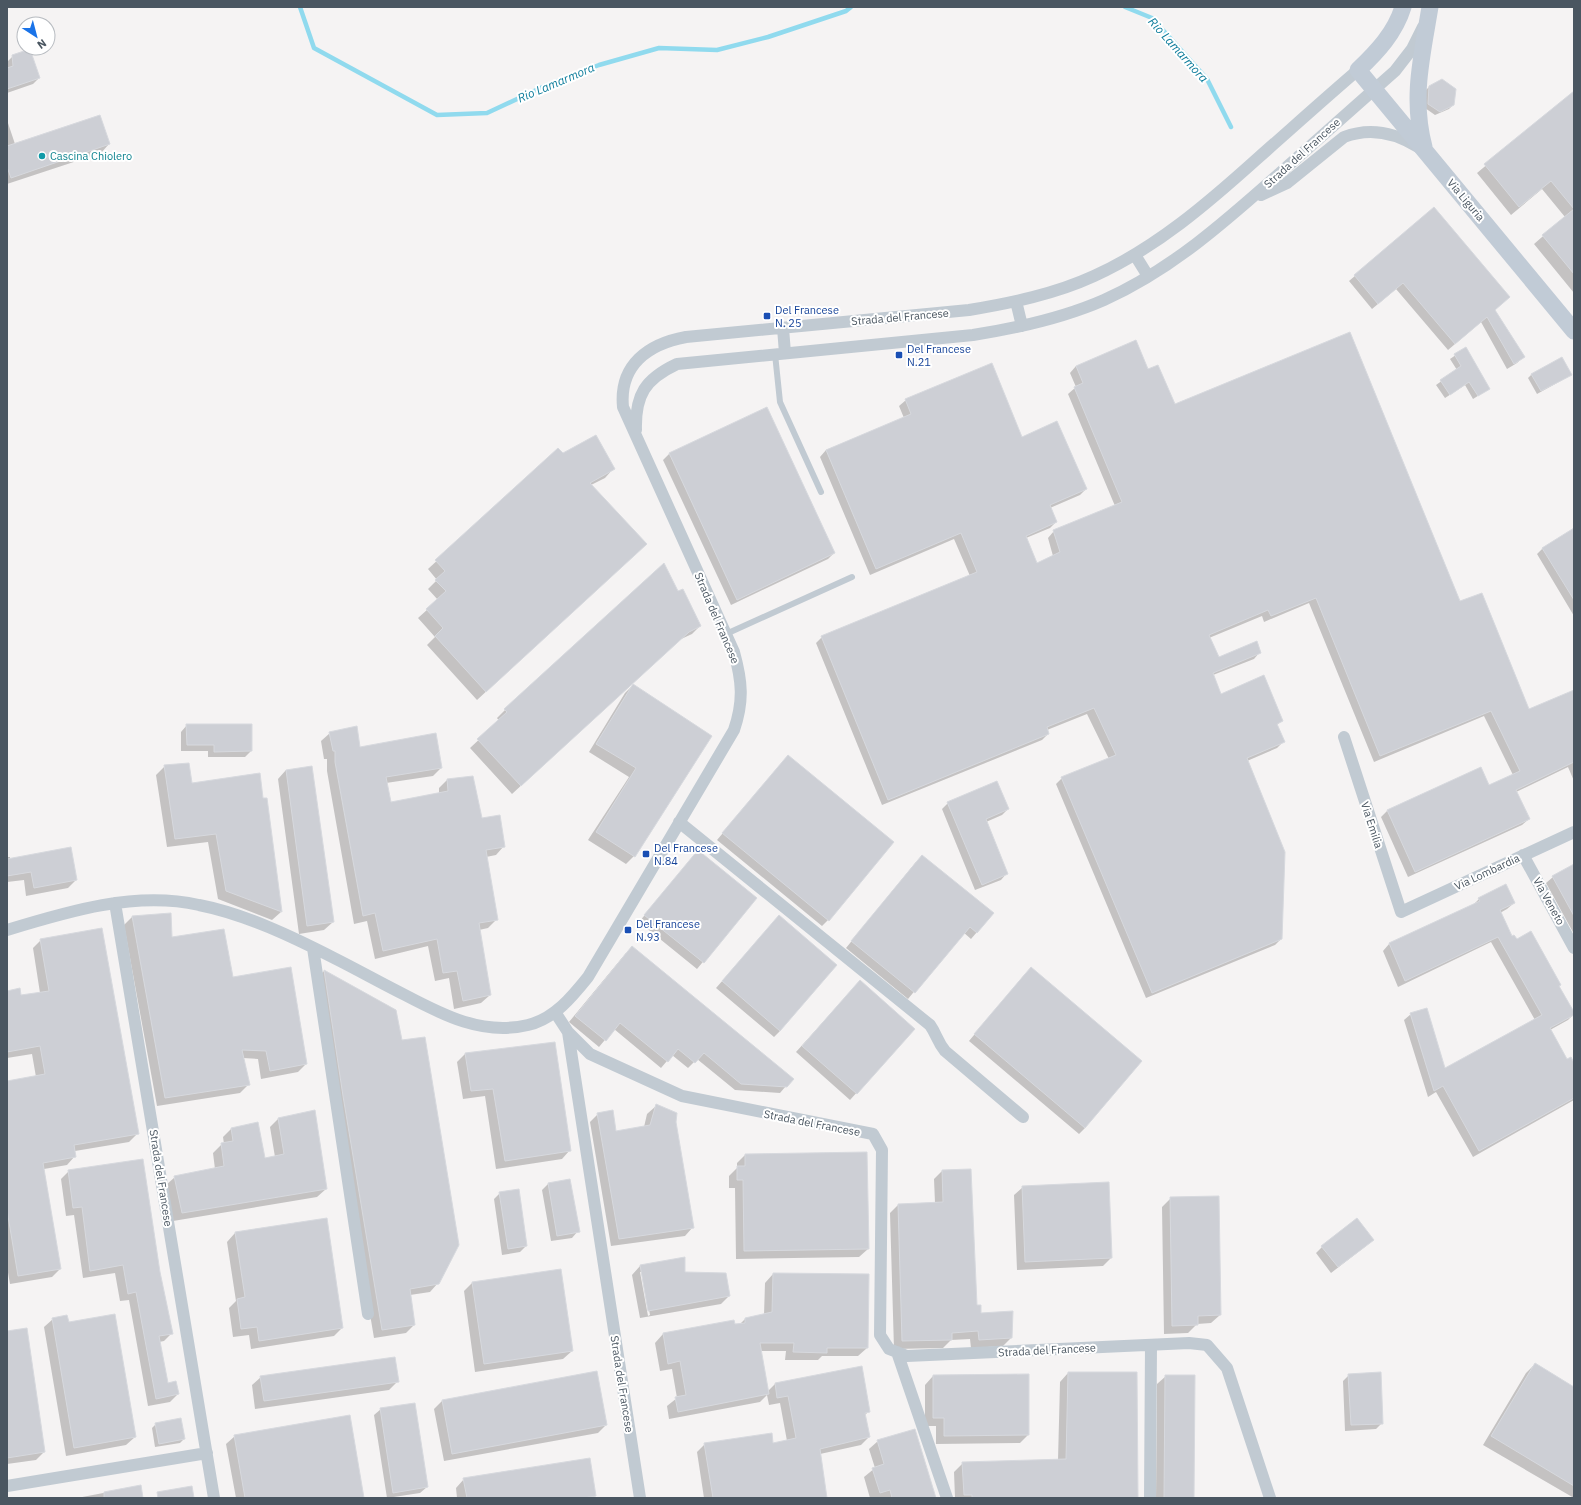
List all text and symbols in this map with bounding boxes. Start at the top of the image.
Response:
water label: Rio Lamarmora [1145,14,1211,85]
north arrow [16,16,56,56]
text: N [35,36,49,52]
water label: Rio Lamarmora [515,60,597,106]
street label: Strada del Francese [1261,115,1343,191]
place label: Cascina Chiolero [50,149,132,163]
marker: Cascina Chiolero [37,151,47,161]
street label: Via Liguria [1444,176,1488,224]
place label: Del Francese N. 25 [775,303,839,330]
street label: Strada del Francese [851,306,949,328]
marker: Del Francese N. 25 [762,311,772,321]
place label: Del Francese N.21 [907,342,971,369]
marker: Del Francese N.21 [894,350,904,360]
street label: Strada del Francese [691,570,743,666]
street label: Via Emilia [1358,800,1386,850]
place label: Del Francese N.84 [654,841,718,868]
marker: Del Francese N.84 [641,849,651,859]
street label: Via Lombardia [1452,851,1522,893]
street label: Via Veneto [1530,875,1568,927]
place label: Del Francese N.93 [636,917,700,944]
marker: Del Francese N.93 [623,925,633,935]
street label: Strada del Francese [763,1107,861,1139]
street label: Strada del Francese [146,1129,176,1227]
street label: Strada del Francese [607,1335,637,1433]
street label: Strada del Francese [998,1340,1096,1360]

